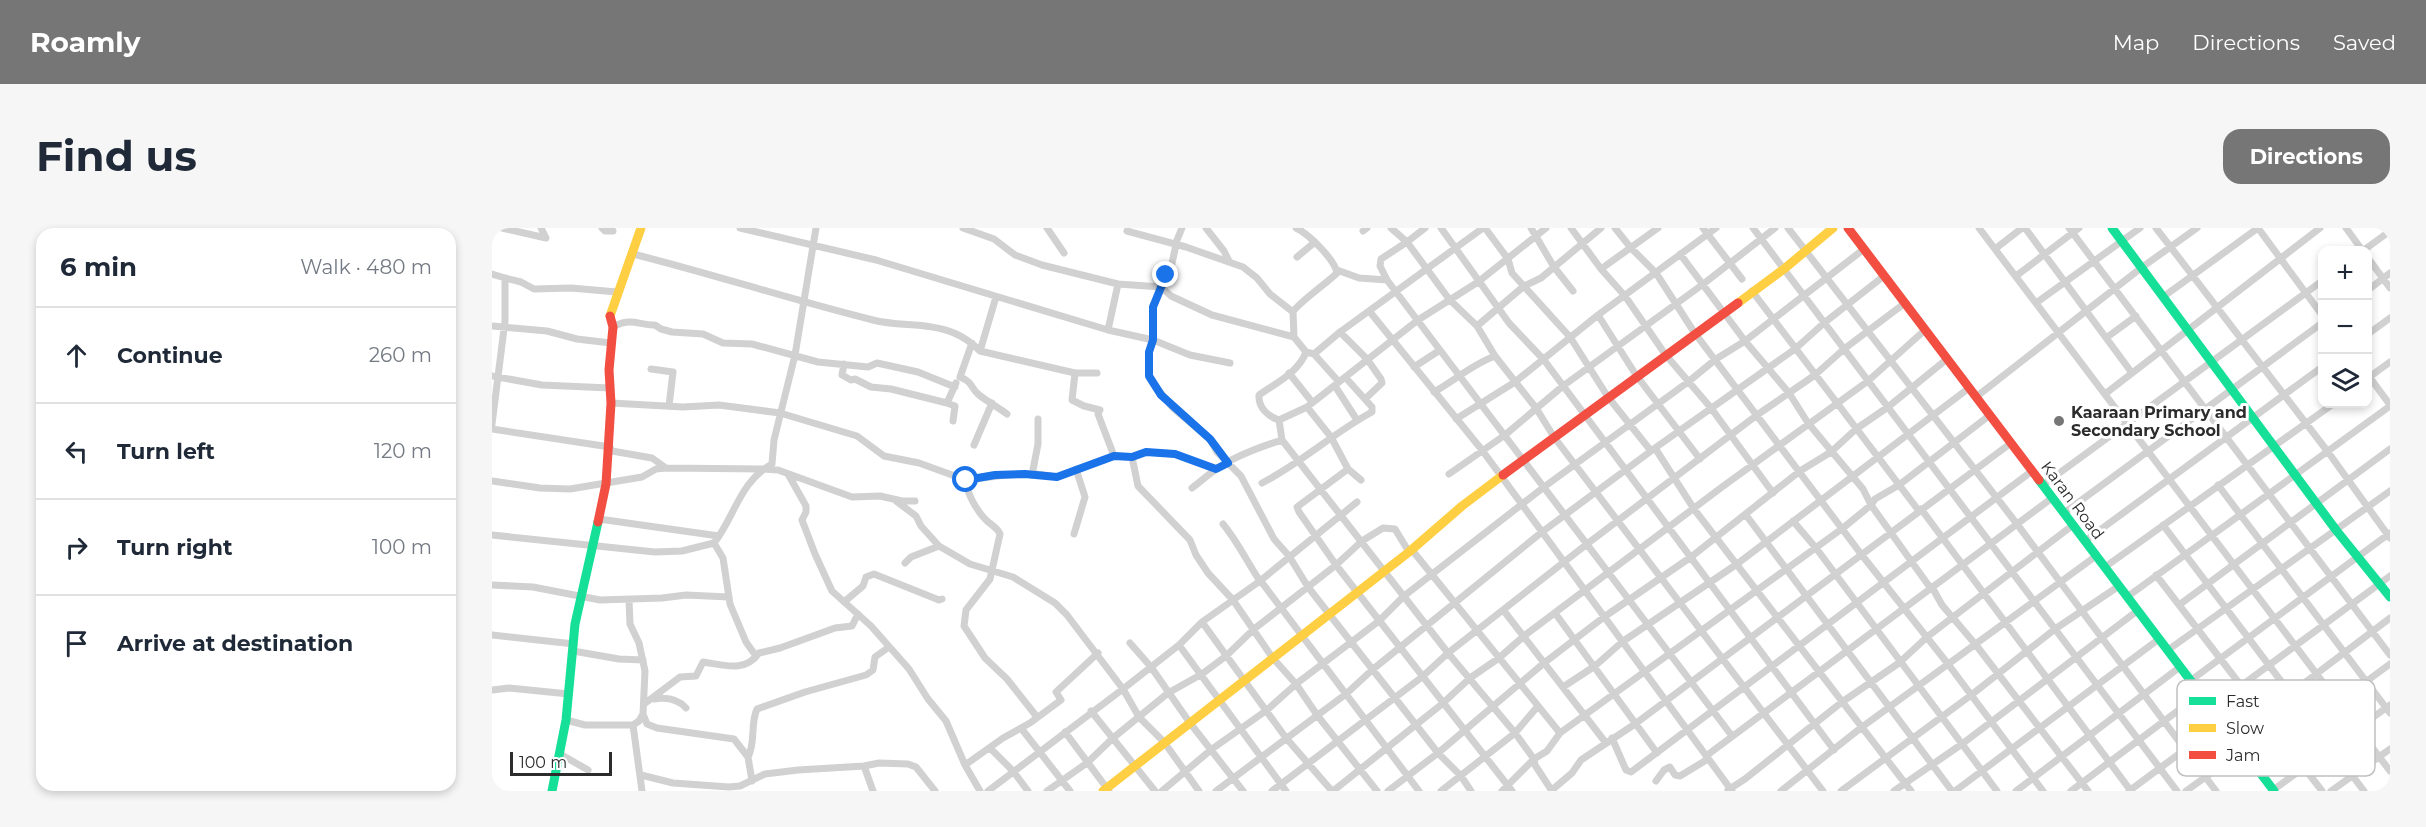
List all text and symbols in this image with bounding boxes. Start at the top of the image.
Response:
text: Roamly [30,25,140,59]
text: Map [2113,30,2159,55]
text: Directions [2192,30,2300,55]
text: Saved [2333,30,2396,55]
button: Directions [2223,129,2390,184]
text: Find us [36,130,197,182]
map controls [2318,246,2372,408]
button: + [2318,246,2372,300]
text: 6 min [60,251,137,283]
text: Walk · 480 m [300,255,432,279]
route end [1152,261,1178,287]
button: − [2318,300,2372,354]
icon: ahead [60,339,93,372]
text: Continue [117,342,223,369]
text: 260 m [369,343,432,367]
button: layers [2318,354,2372,408]
place label: Kaaraan Primary and Secondary School [2071,403,2247,440]
marker: Kaaraan Primary and Secondary School [2052,414,2066,428]
icon: left [60,435,93,468]
text: Turn left [117,438,215,465]
text: 120 m [374,439,432,463]
street label: Karan Road [2037,458,2108,543]
route start [952,466,978,492]
icon: right [60,531,93,564]
text: Turn right [117,534,232,561]
text: 100 m [372,535,432,559]
icon: arrive [60,627,93,660]
text: Arrive at destination [117,630,353,657]
legend [2177,680,2375,776]
text: Fast [2226,692,2260,711]
text: Slow [2226,719,2264,738]
text: Jam [2225,746,2260,765]
scale bar [510,749,612,776]
text: 100 m [519,753,567,772]

